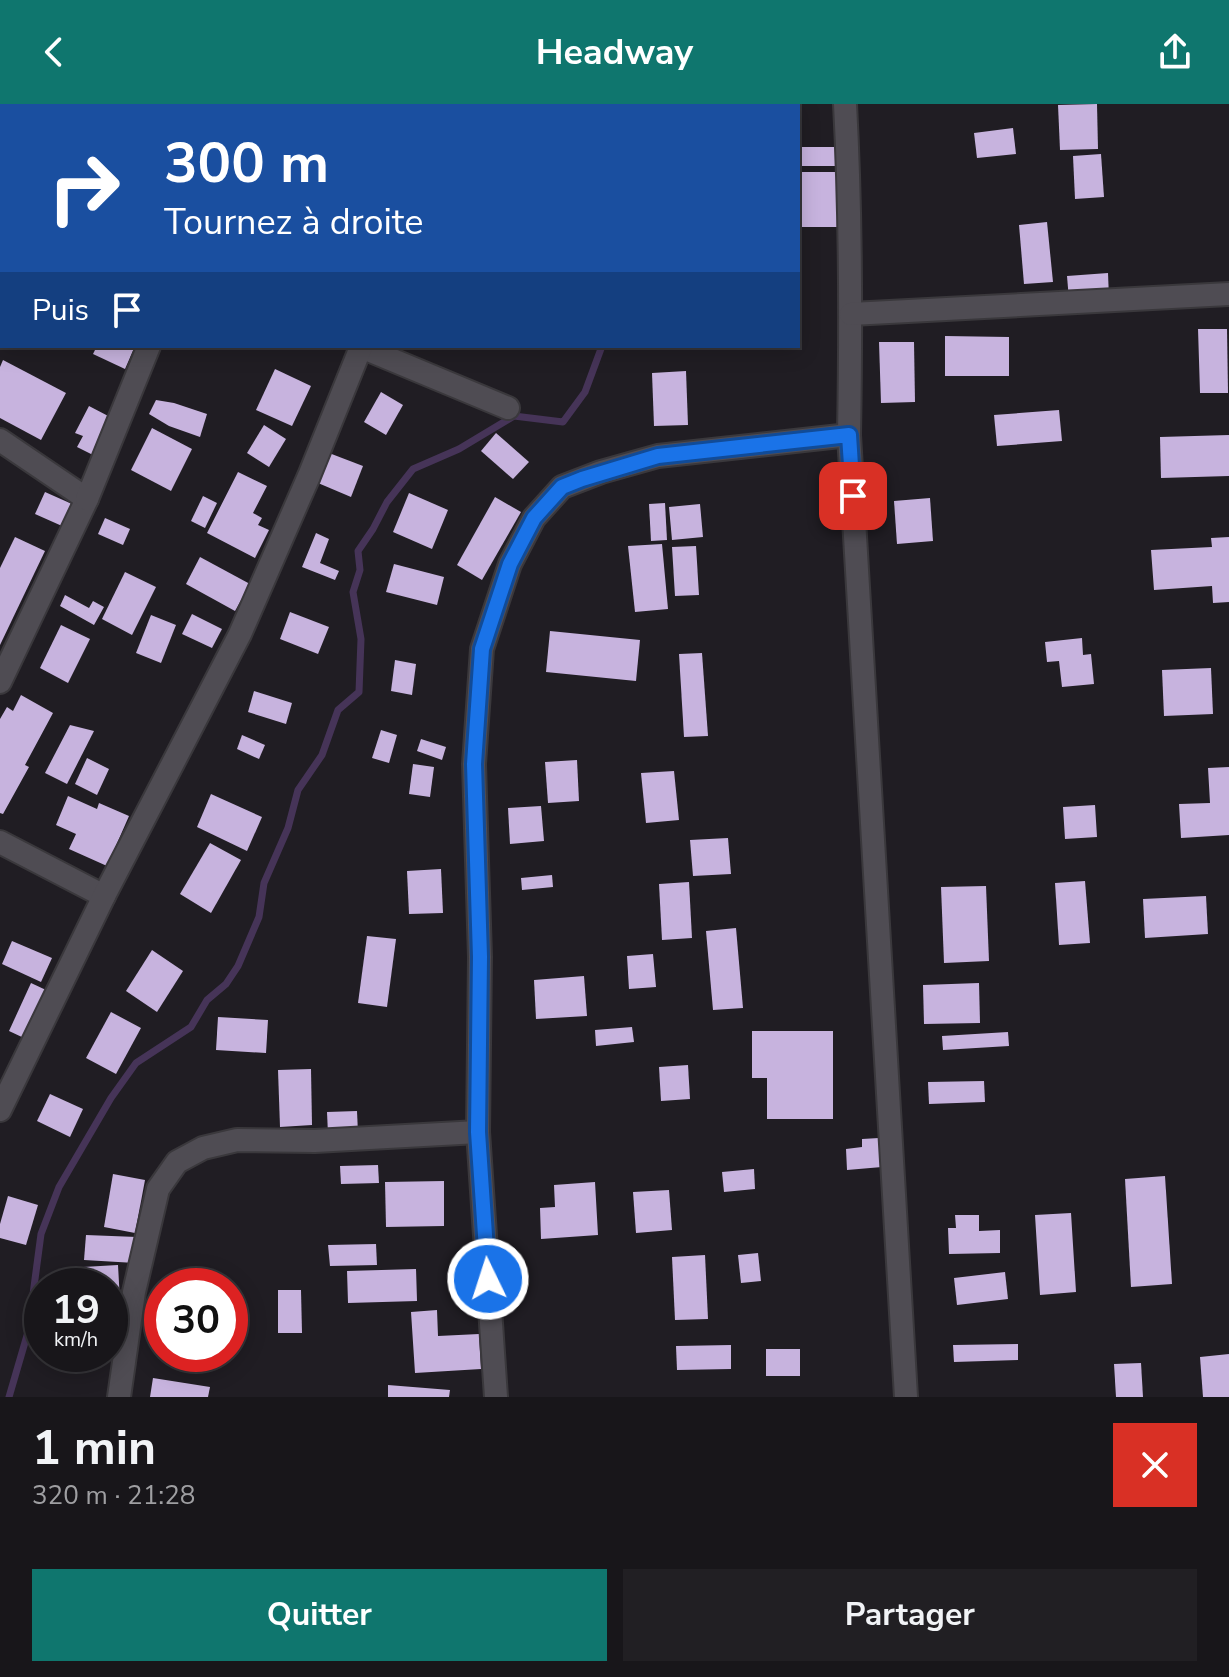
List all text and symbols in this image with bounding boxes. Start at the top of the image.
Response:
text: Headway [536,28,693,77]
icon: back [32,30,76,74]
icon: share [1153,30,1197,74]
text: 300 m [164,125,329,202]
icon: right [32,136,136,240]
text: Tournez à droite [164,198,423,247]
icon: arrive [105,288,149,332]
text: Puis [32,290,89,331]
pin [819,462,887,530]
icon: arrive [831,474,875,518]
position arrow [446,1237,530,1321]
speed limit sign: 30 [144,1268,248,1372]
text: 19 [52,1283,100,1337]
text: km/h [54,1326,98,1353]
text: 1 min [32,1415,156,1481]
button: close [1113,1423,1197,1507]
text: 320 m · 21:28 [32,1478,195,1513]
button: Quitter [32,1569,607,1661]
button: Partager [623,1569,1197,1661]

